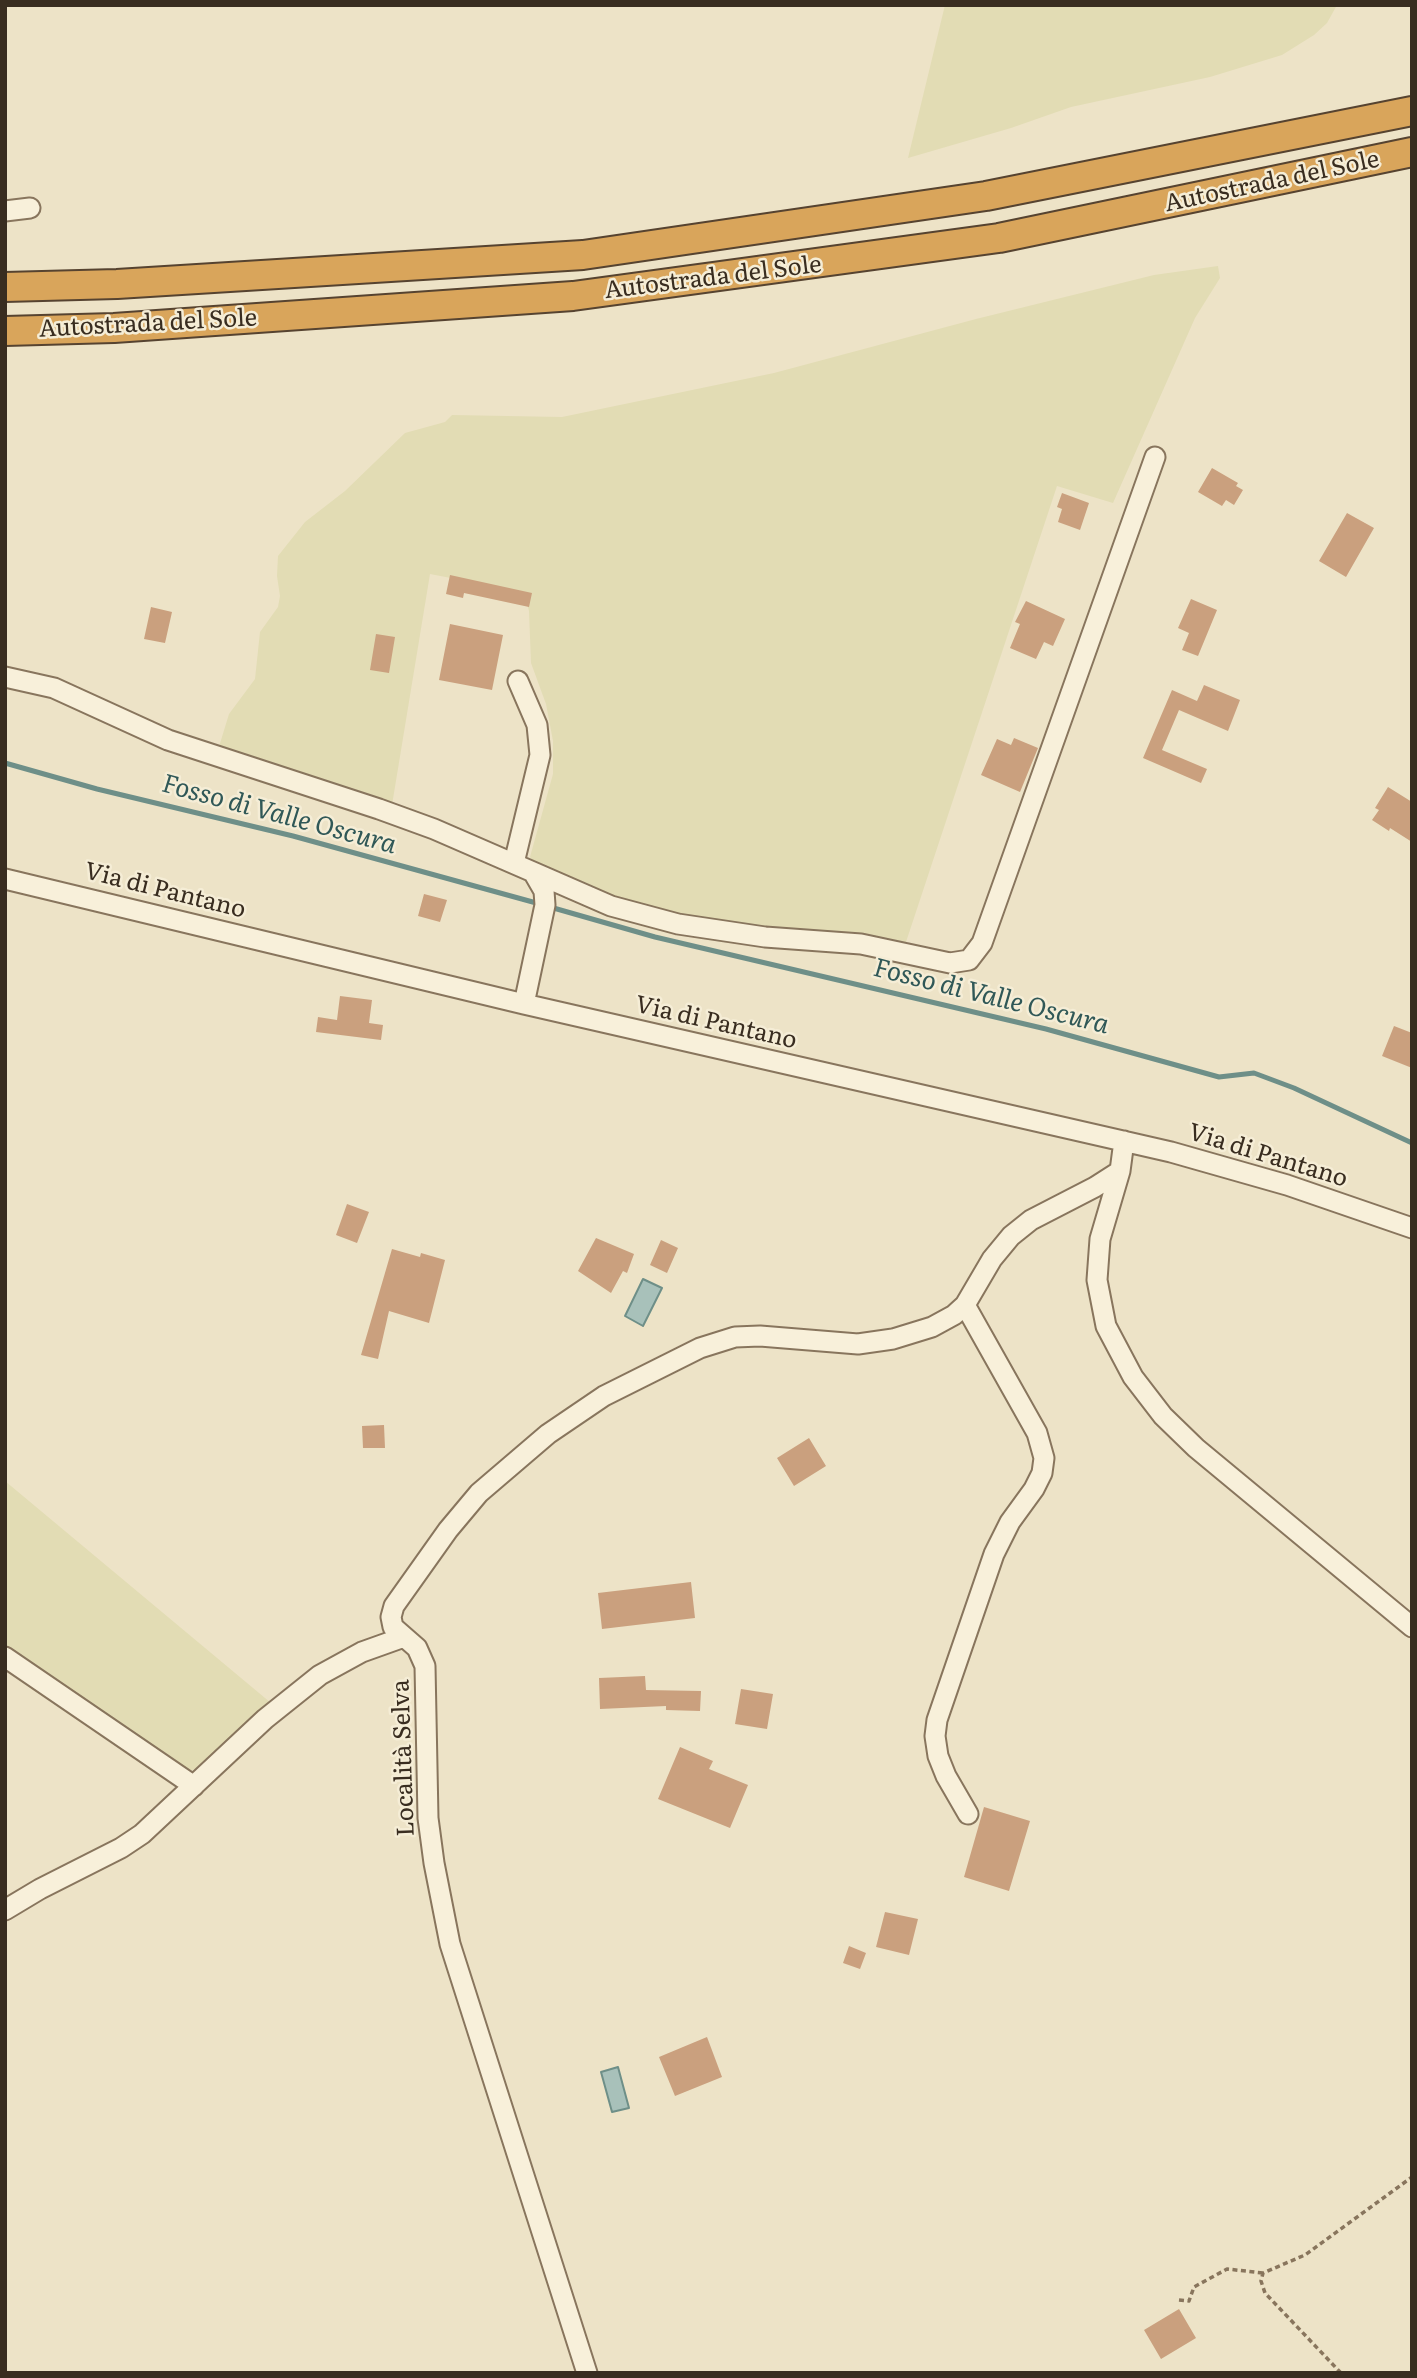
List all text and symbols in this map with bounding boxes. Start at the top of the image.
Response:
street label: Autostrada del Sole [1162,145,1382,219]
street label: Autostrada del Sole [603,250,823,306]
street label: Autostrada del Sole [38,304,258,344]
water label: Fosso di Valle Oscura [158,769,400,861]
street label: Via di Pantano [82,857,248,925]
water label: Fosso di Valle Oscura [870,953,1112,1041]
street label: Via di Pantano [632,990,800,1056]
street label: Via di Pantano [1185,1118,1351,1194]
street label: Località Selva [387,1679,421,1837]

